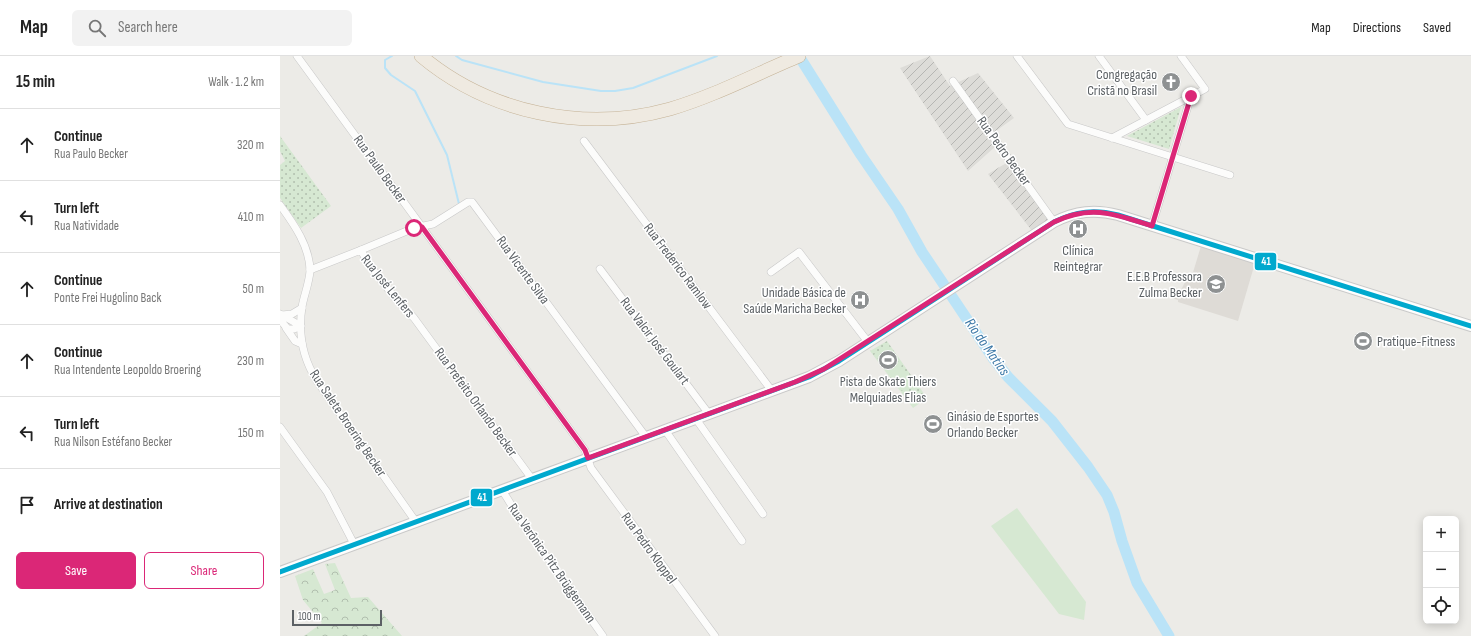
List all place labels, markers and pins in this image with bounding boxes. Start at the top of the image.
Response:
place label: Congregação Cristã no Brasil [1087,66,1157,99]
church icon: Congregação Cristã no Brasil [1160,71,1182,93]
hospital icon: Clínica Reintegrar [1067,218,1089,240]
place label: Clínica Reintegrar [1053,242,1103,275]
place label: E.E.B Professora Zulma Becker [1127,268,1202,301]
school or university icon: E.E.B Professora Zulma Becker [1205,273,1227,295]
place label: Unidade Básica de Saúde Maricha Becker [743,284,846,317]
hospital icon: Unidade Básica de Saúde Maricha Becker [849,289,871,311]
sports icon: Pratique-Fitness [1352,330,1374,352]
place label: Pratique-Fitness [1377,333,1455,350]
sports icon: Pista de Skate Thiers Melquiades Elias [877,349,899,371]
place label: Pista de Skate Thiers Melquiades Elias [840,373,936,406]
place label: Ginásio de Esportes Orlando Becker [947,408,1039,441]
sports icon: Ginásio de Esportes Orlando Becker [922,413,944,435]

